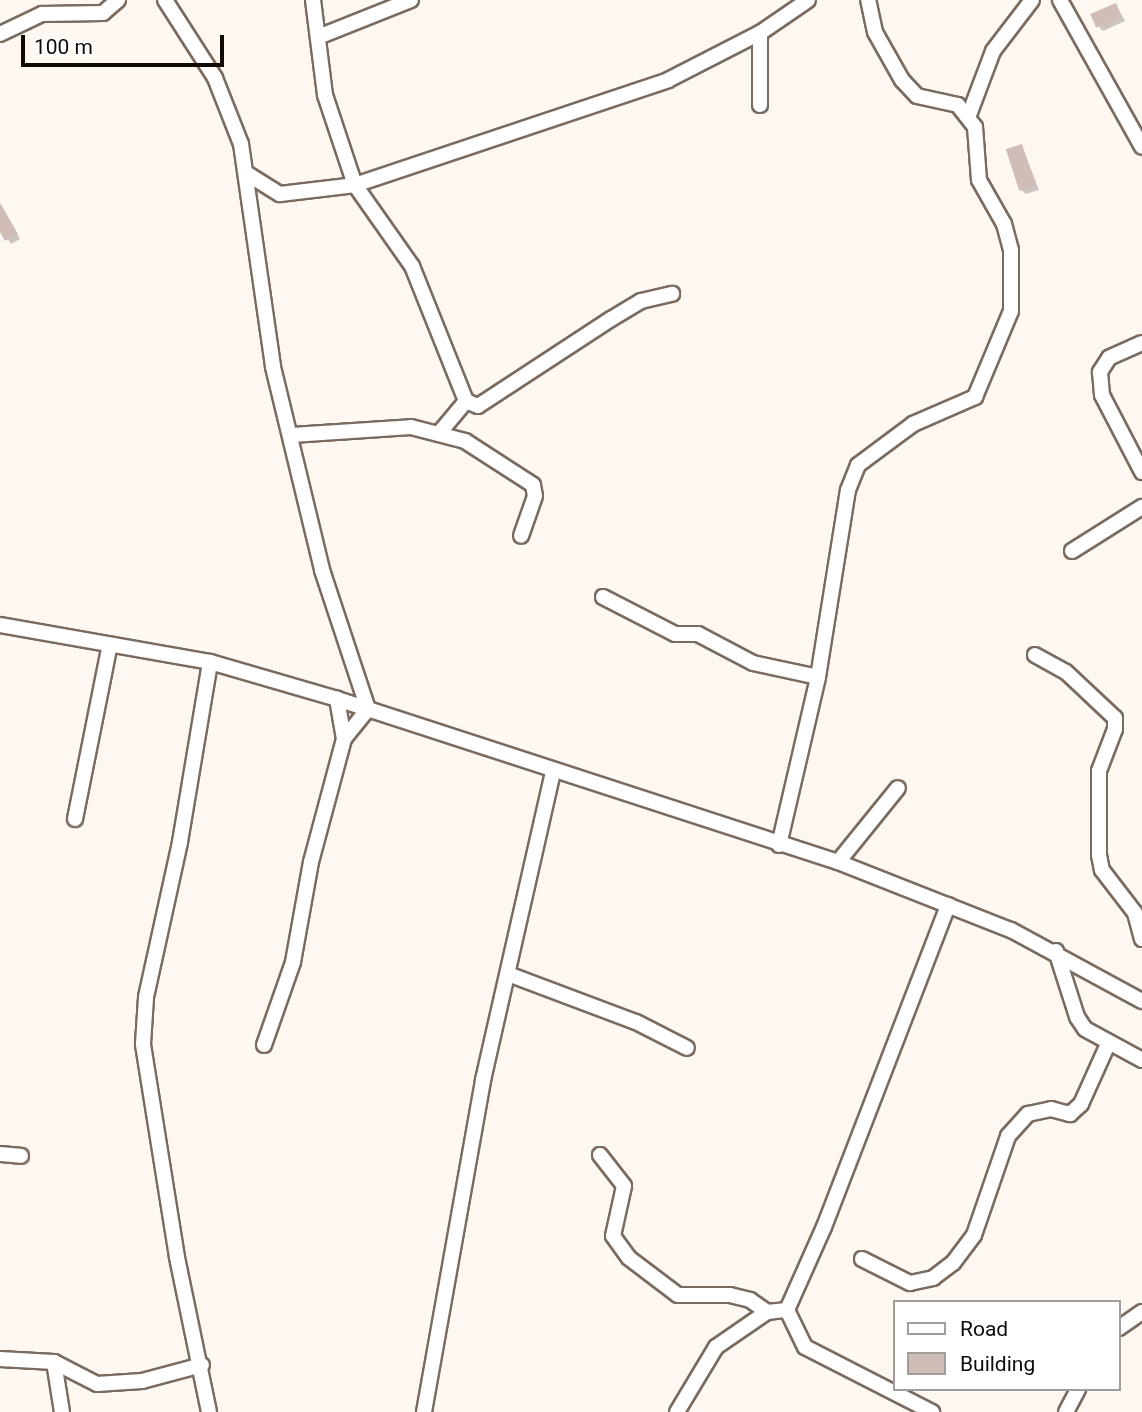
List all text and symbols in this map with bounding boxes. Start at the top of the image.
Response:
scale bar [24,21,228,65]
text: 100 m [34,35,93,59]
legend [894,1300,1121,1391]
text: Road [960,1317,1008,1341]
text: Building [960,1352,1035,1376]

